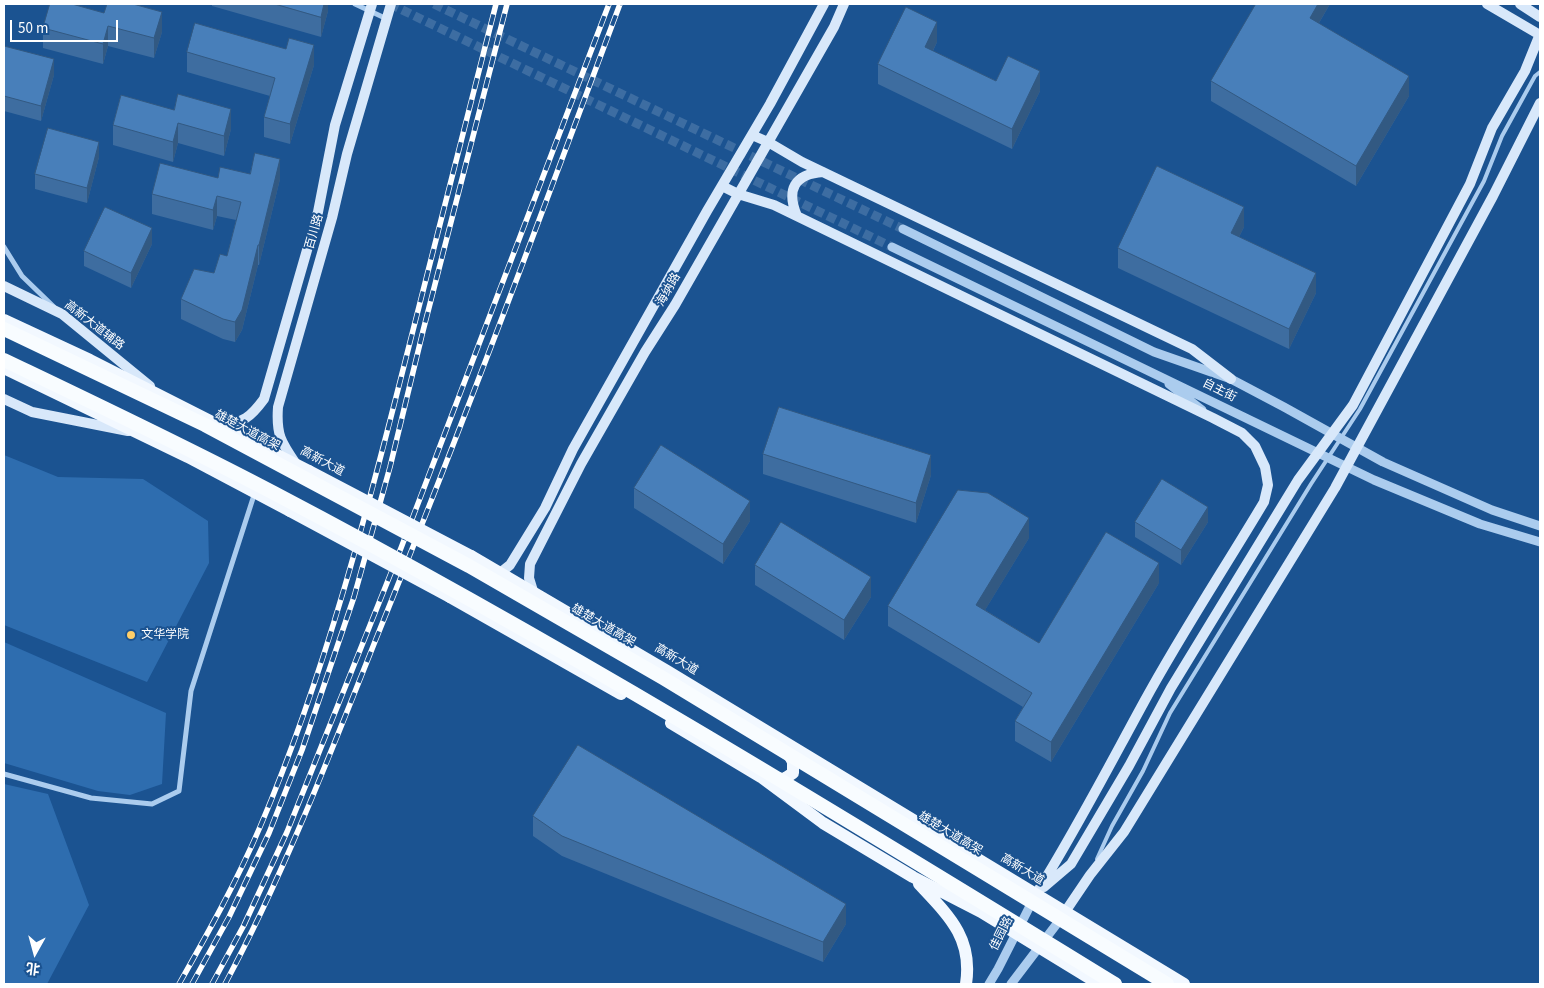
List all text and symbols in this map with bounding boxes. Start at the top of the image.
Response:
scale bar [12,10,120,42]
text: 50 m [18,18,48,39]
street label: 百川路 [303,213,327,251]
street label: 海纳路 [654,271,684,309]
street label: 高新大道辅路 [61,298,127,354]
street label: 自主街 [1200,376,1238,406]
street label: 雄楚大道高架 [212,408,282,454]
street label: 高新大道 [297,444,347,480]
street label: 雄楚大道高架 [568,602,638,650]
place label: 文华学院 [141,628,189,642]
marker: 文华学院 [125,629,137,641]
street label: 高新大道 [652,641,700,679]
street label: 雄楚大道高架 [915,809,985,859]
street label: 高新大道 [998,851,1046,889]
street label: 佳园路 [987,915,1017,953]
north arrow [10,928,60,978]
text: 北 [25,957,41,979]

